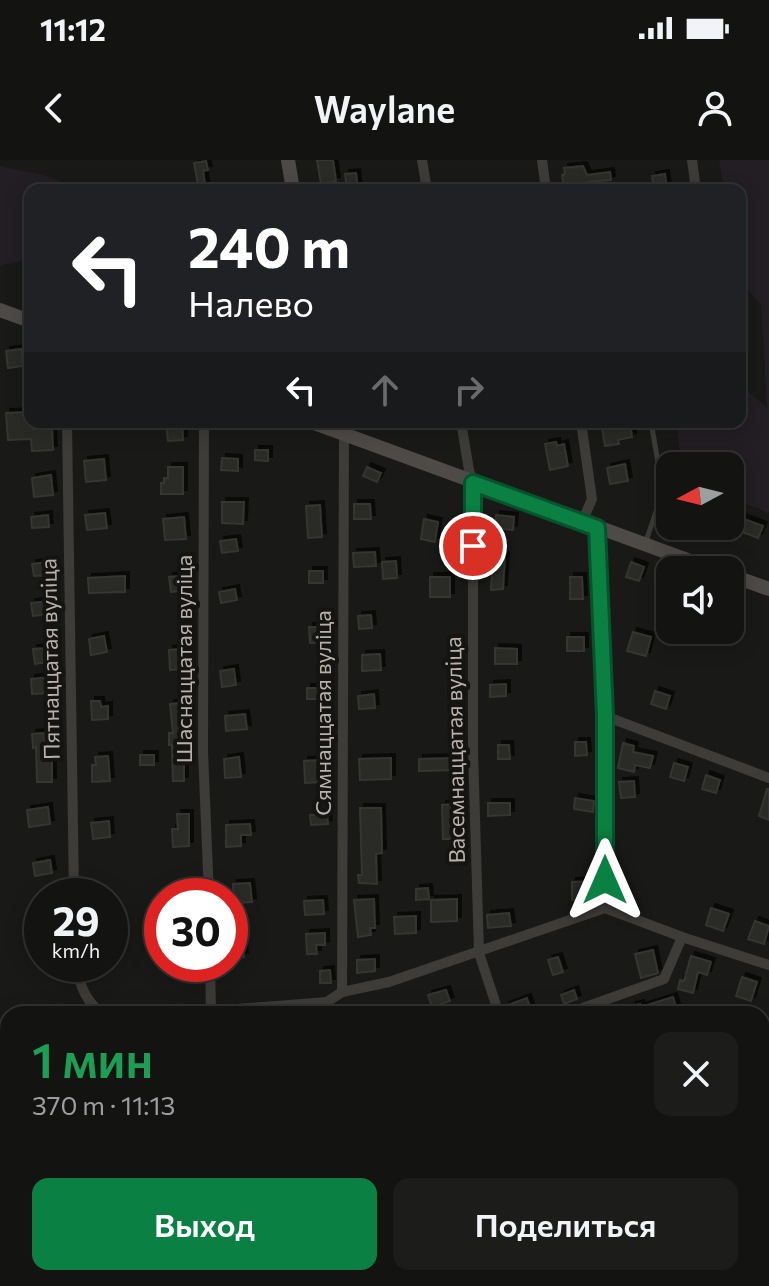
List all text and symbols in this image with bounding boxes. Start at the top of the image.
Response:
text: 11:12 [40,10,106,47]
icon: back [32,86,76,130]
text: Waylane [314,86,455,130]
icon: person [693,86,737,130]
text: 240 m [188,211,350,280]
icon: left [56,216,160,320]
text: Налево [188,280,314,324]
icon: left [279,368,323,412]
icon: ahead [363,368,407,412]
icon: right [447,368,491,412]
north arrow [656,452,744,540]
map controls [656,452,744,644]
pin [439,512,507,580]
icon: arrive [451,524,495,568]
street label: Шаснаццатая вуліца [170,555,197,763]
button: sound [656,556,744,644]
street label: Пятнаццатая вуліца [34,558,65,760]
street label: Сямнаццатая вуліца [309,610,336,816]
street label: Васемнаццатая вуліца [439,636,470,864]
position arrow [563,838,647,922]
speed limit sign: 30 [144,878,248,982]
text: 29 [52,895,100,944]
text: km/h [52,938,100,962]
text: 1 мин [32,1029,153,1088]
button: close [654,1032,738,1116]
text: 370 m · 11:13 [32,1089,175,1120]
button: Выход [32,1178,377,1270]
button: Поделиться [393,1178,738,1270]

